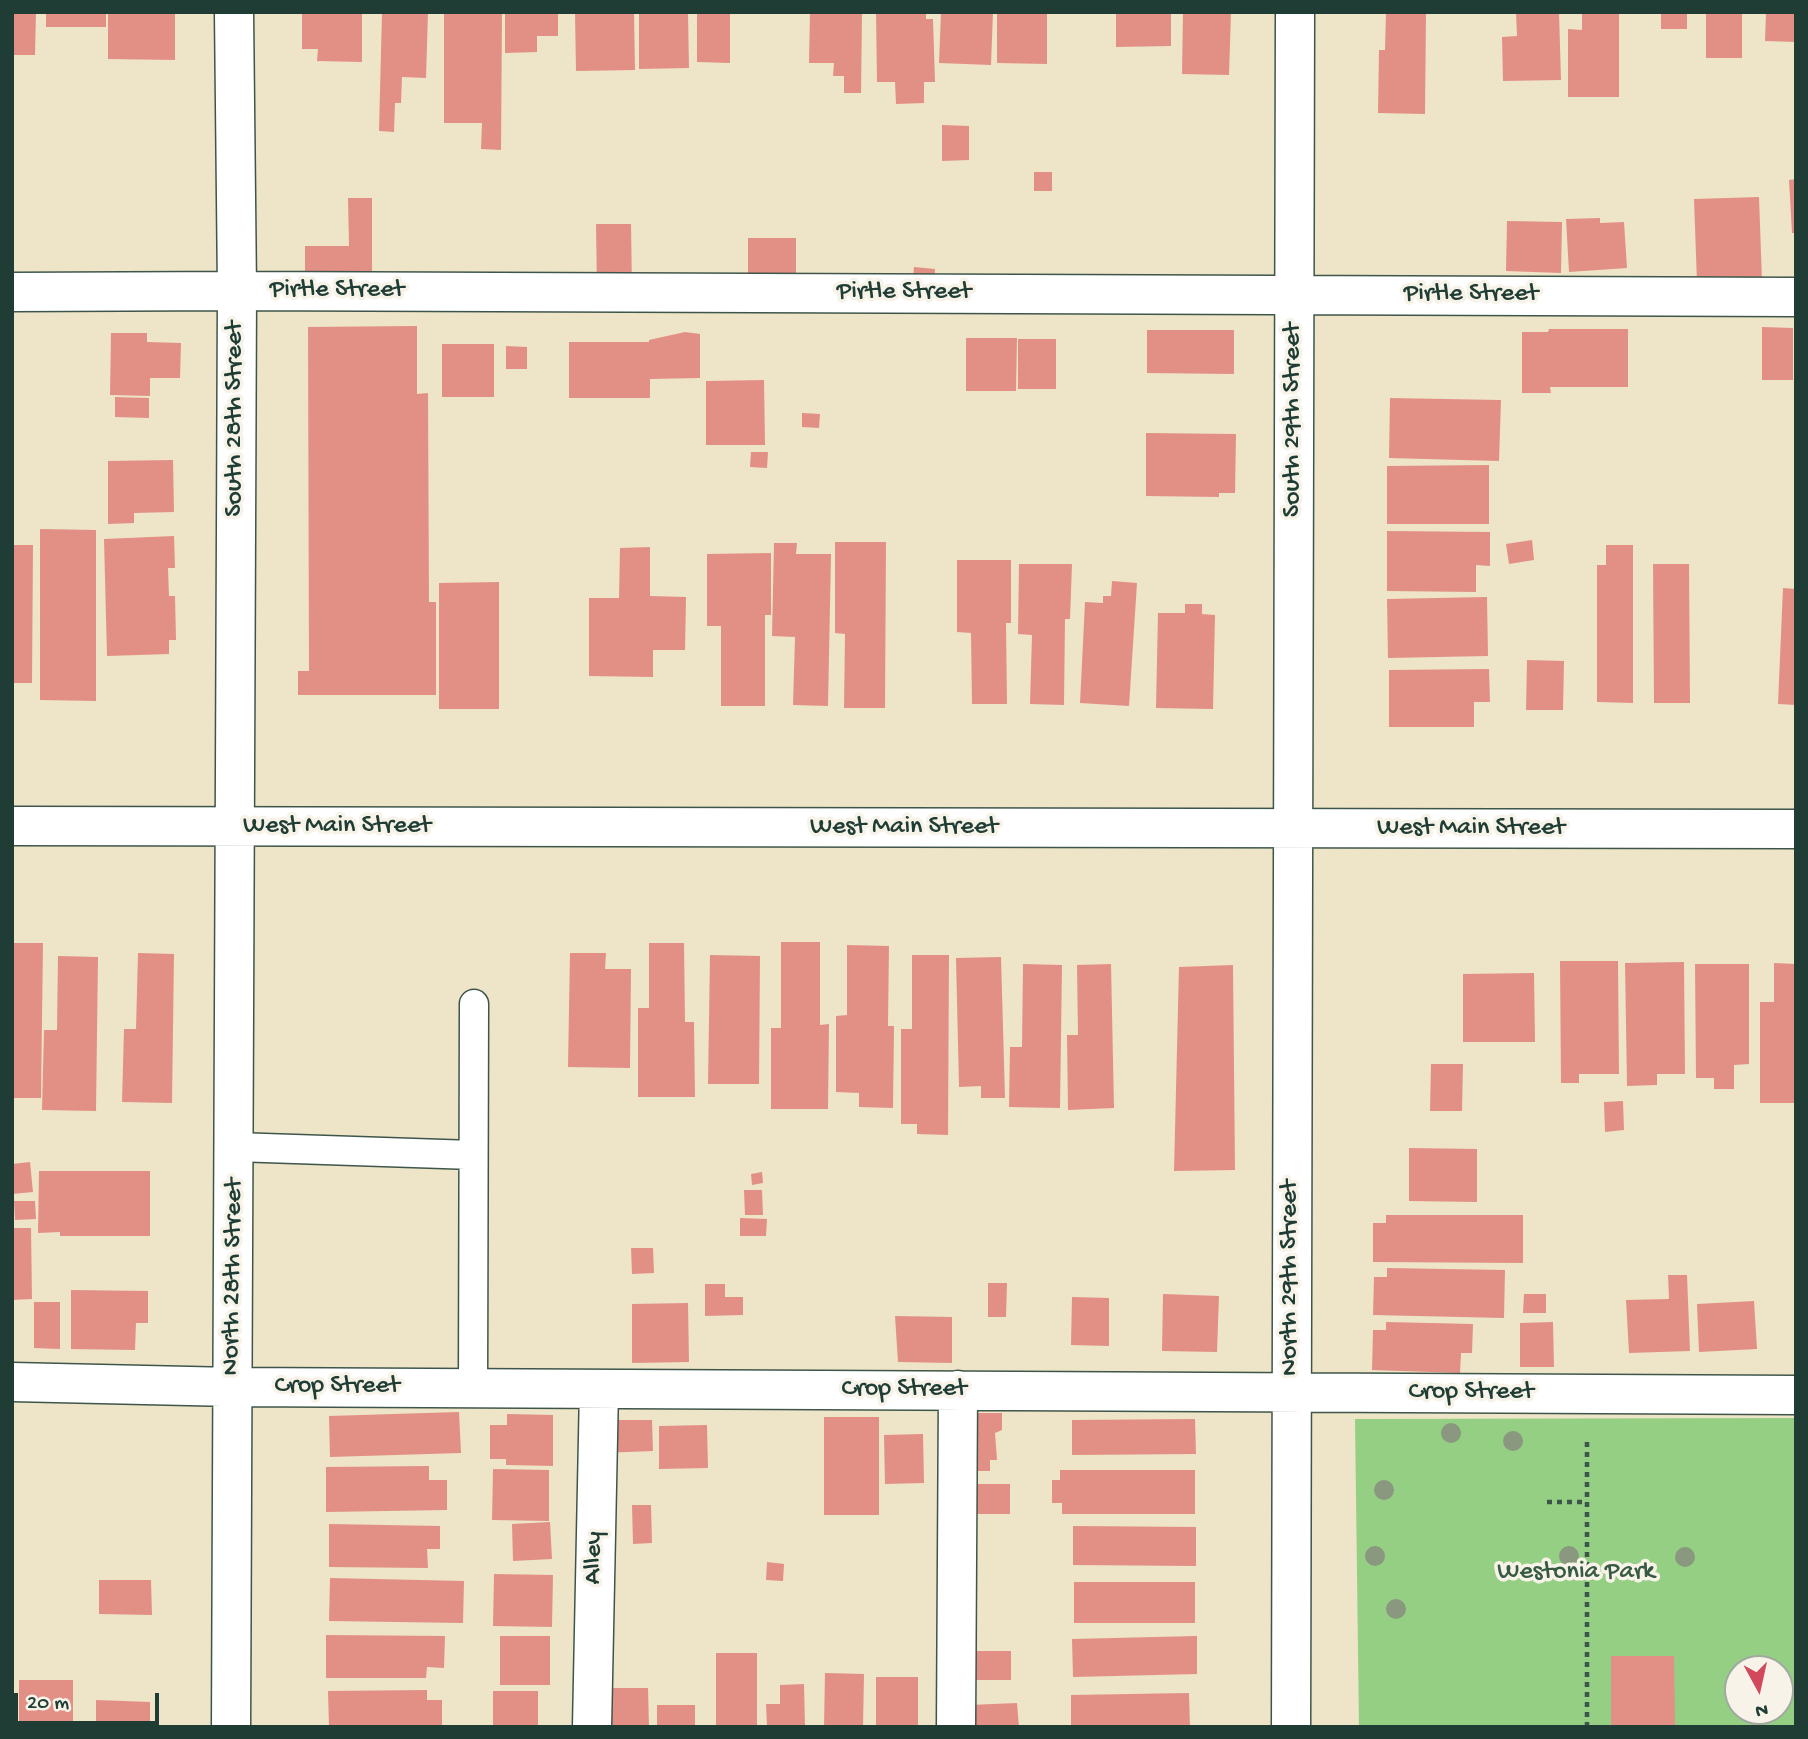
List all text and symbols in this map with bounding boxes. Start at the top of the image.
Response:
street label: Pirtle Street [270,275,404,307]
street label: Pirtle Street [837,277,971,309]
street label: Pirtle Street [1404,279,1538,311]
street label: South 28th Street [220,321,252,517]
street label: South 29th Street [1278,323,1310,517]
street label: West Main Street [243,811,431,843]
street label: West Main Street [810,812,998,844]
street label: West Main Street [1377,813,1565,845]
street label: North 28th Street [217,1178,251,1376]
street label: North 29th Street [1275,1180,1307,1376]
street label: Crop Street [274,1371,400,1403]
street label: Crop Street [841,1374,967,1406]
street label: Crop Street [1408,1377,1534,1409]
street label: Alley [579,1531,611,1585]
park label: Westonia Park [1497,1557,1655,1589]
north arrow [1724,1655,1794,1725]
scale bar [18,1680,163,1724]
text: 20 m [27,1692,69,1717]
text: N [1754,1697,1769,1722]

